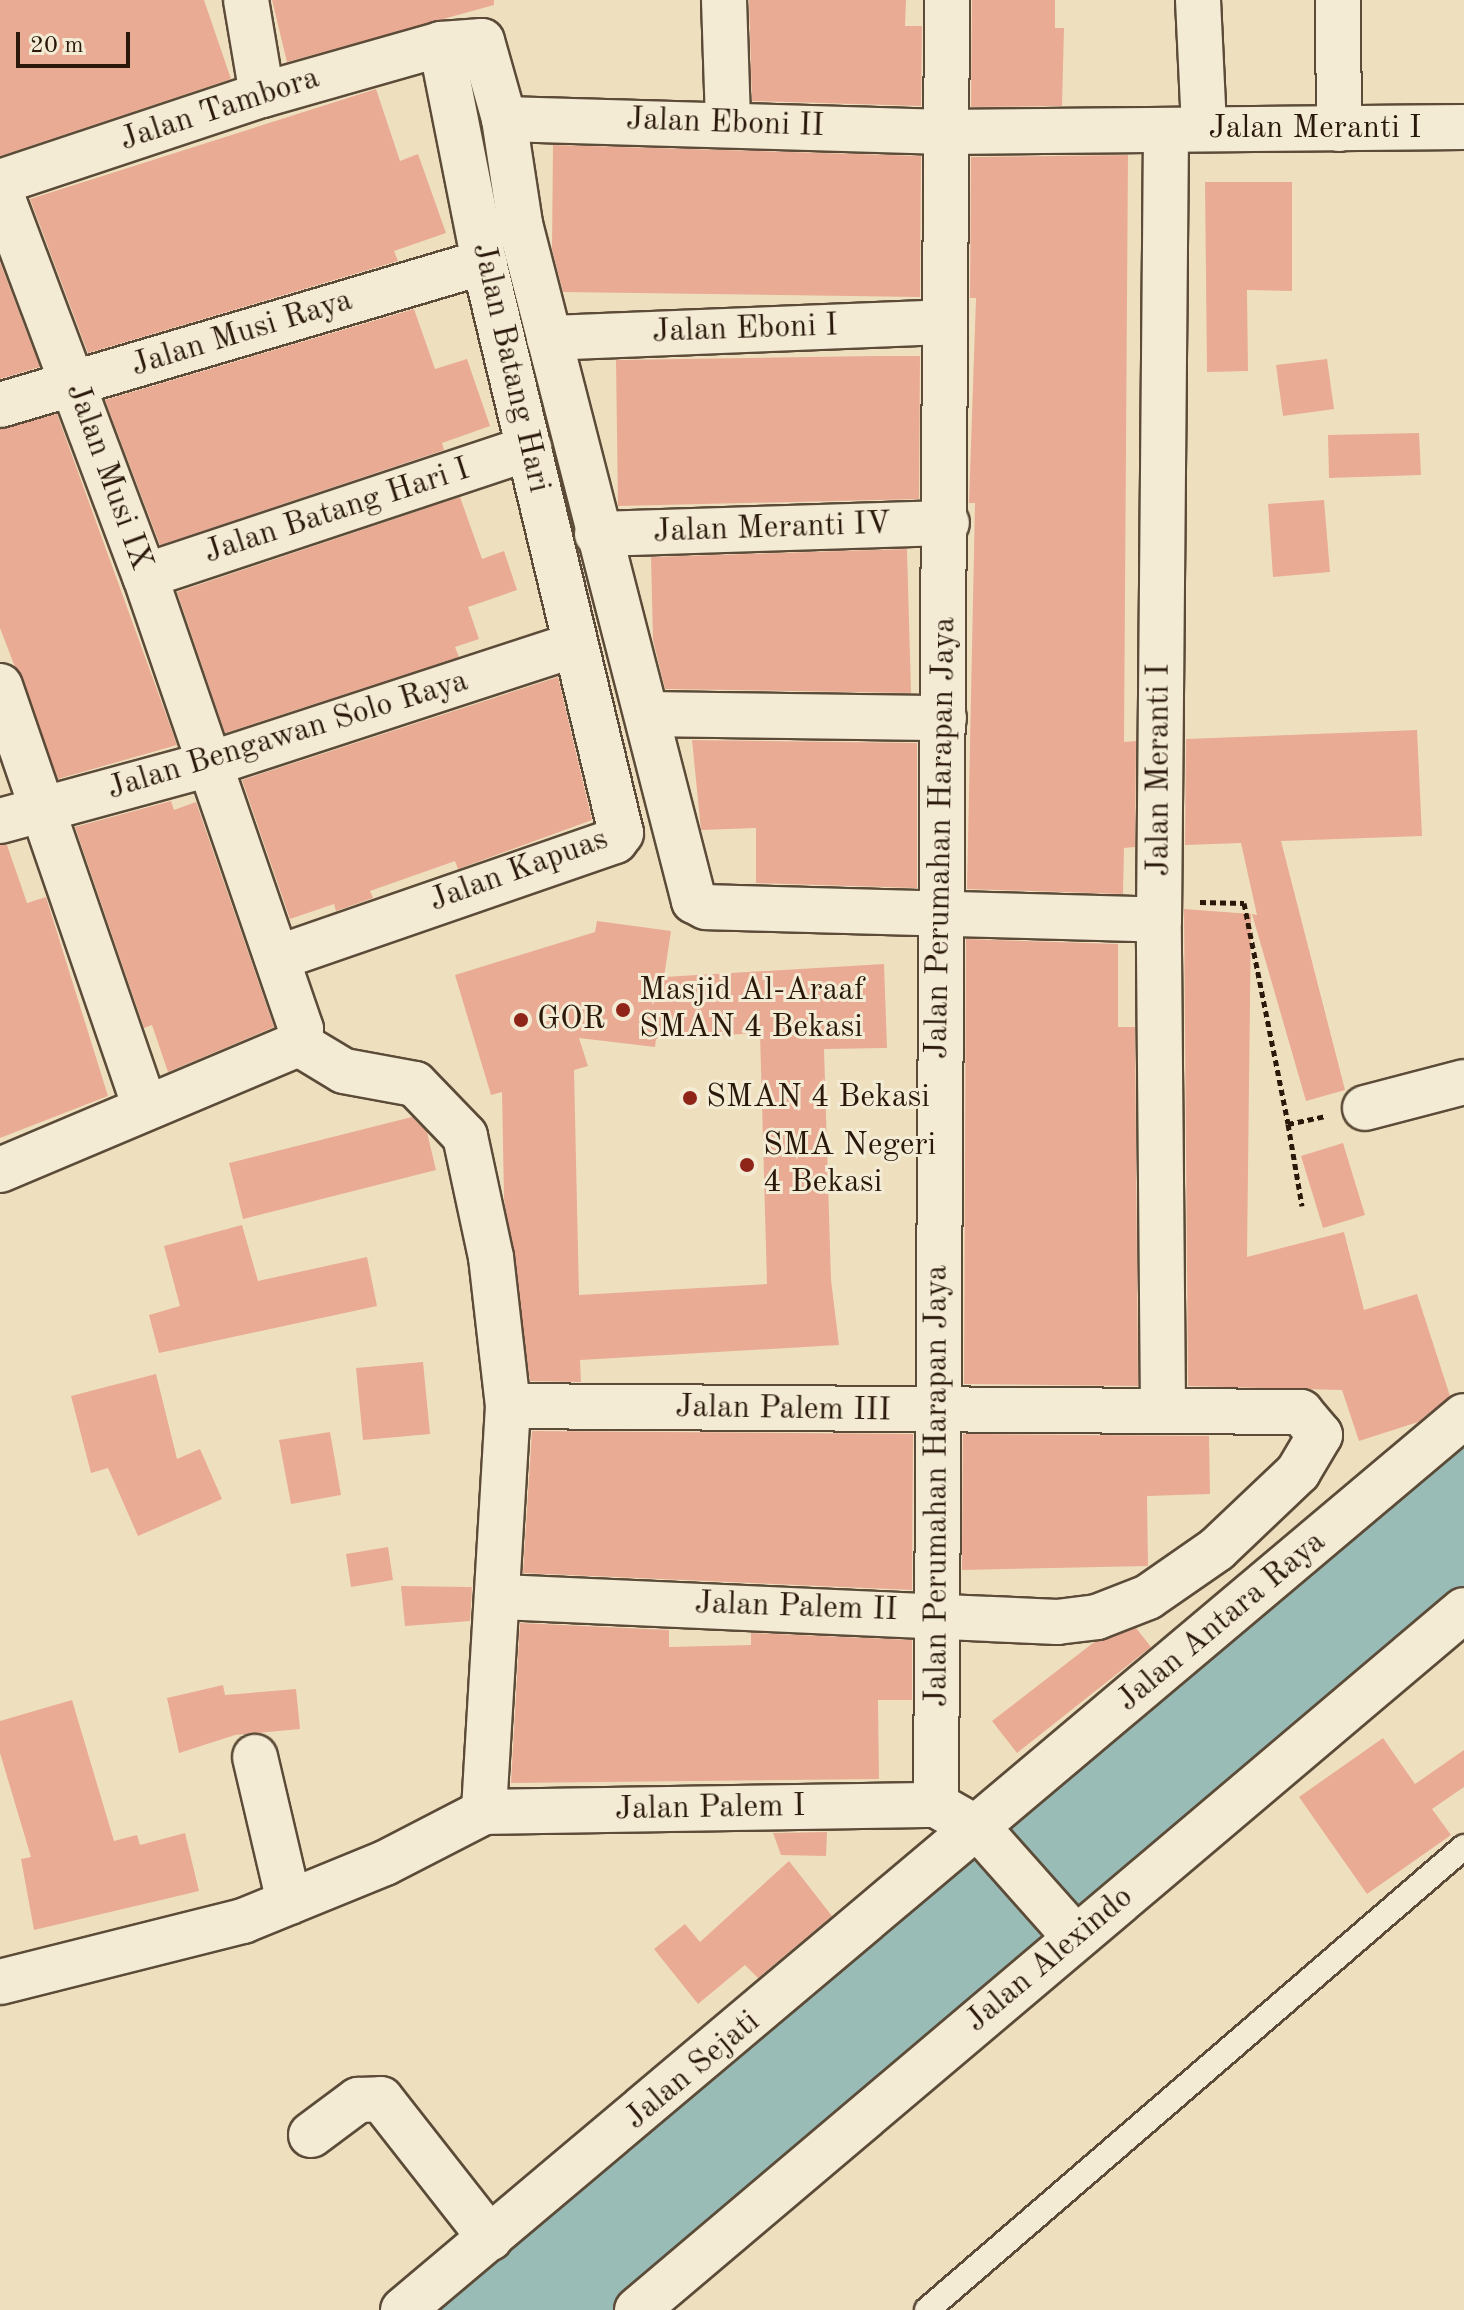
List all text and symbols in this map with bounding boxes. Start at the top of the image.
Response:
scale bar [20,16,134,66]
text: 20 m [30,34,84,58]
street label: Jalan Tambora [115,60,325,160]
street label: Jalan Eboni II [625,101,825,147]
street label: Jalan Meranti I [1209,110,1421,148]
street label: Jalan Batang Hari [463,239,557,497]
street label: Jalan Musi Raya [127,282,357,386]
street label: Jalan Eboni I [652,308,838,352]
street label: Jalan Musi IX [56,378,160,576]
street label: Jalan Batang Hari I [200,451,474,573]
street label: Jalan Meranti IV [653,506,891,552]
street label: Jalan Perumahan Harapan Jaya [919,617,965,1059]
street label: Jalan Bengawan Solo Raya [103,663,473,809]
street label: Jalan Meranti I [1141,664,1179,876]
street label: Jalan Kapuas [425,821,613,921]
place label: Masjid Al-Araaf SMAN 4 Bekasi [639,973,865,1048]
place label: GOR [537,1001,605,1039]
marker: Masjid Al-Araaf SMAN 4 Bekasi [614,1001,632,1019]
marker: GOR [512,1011,530,1029]
place label: SMAN 4 Bekasi [706,1079,930,1117]
marker: SMAN 4 Bekasi [681,1089,699,1107]
place label: SMA Negeri 4 Bekasi [763,1128,936,1203]
marker: SMA Negeri 4 Bekasi [738,1156,756,1174]
street label: Jalan Perumahan Harapan Jaya [919,1265,957,1707]
street label: Jalan Palem III [675,1389,891,1431]
street label: Jalan Antara Raya [1110,1524,1334,1720]
street label: Jalan Palem II [694,1585,898,1631]
street label: Jalan Palem I [615,1788,805,1830]
street label: Jalan Alexindo [958,1879,1142,2041]
street label: Jalan Sejati [618,2004,768,2138]

